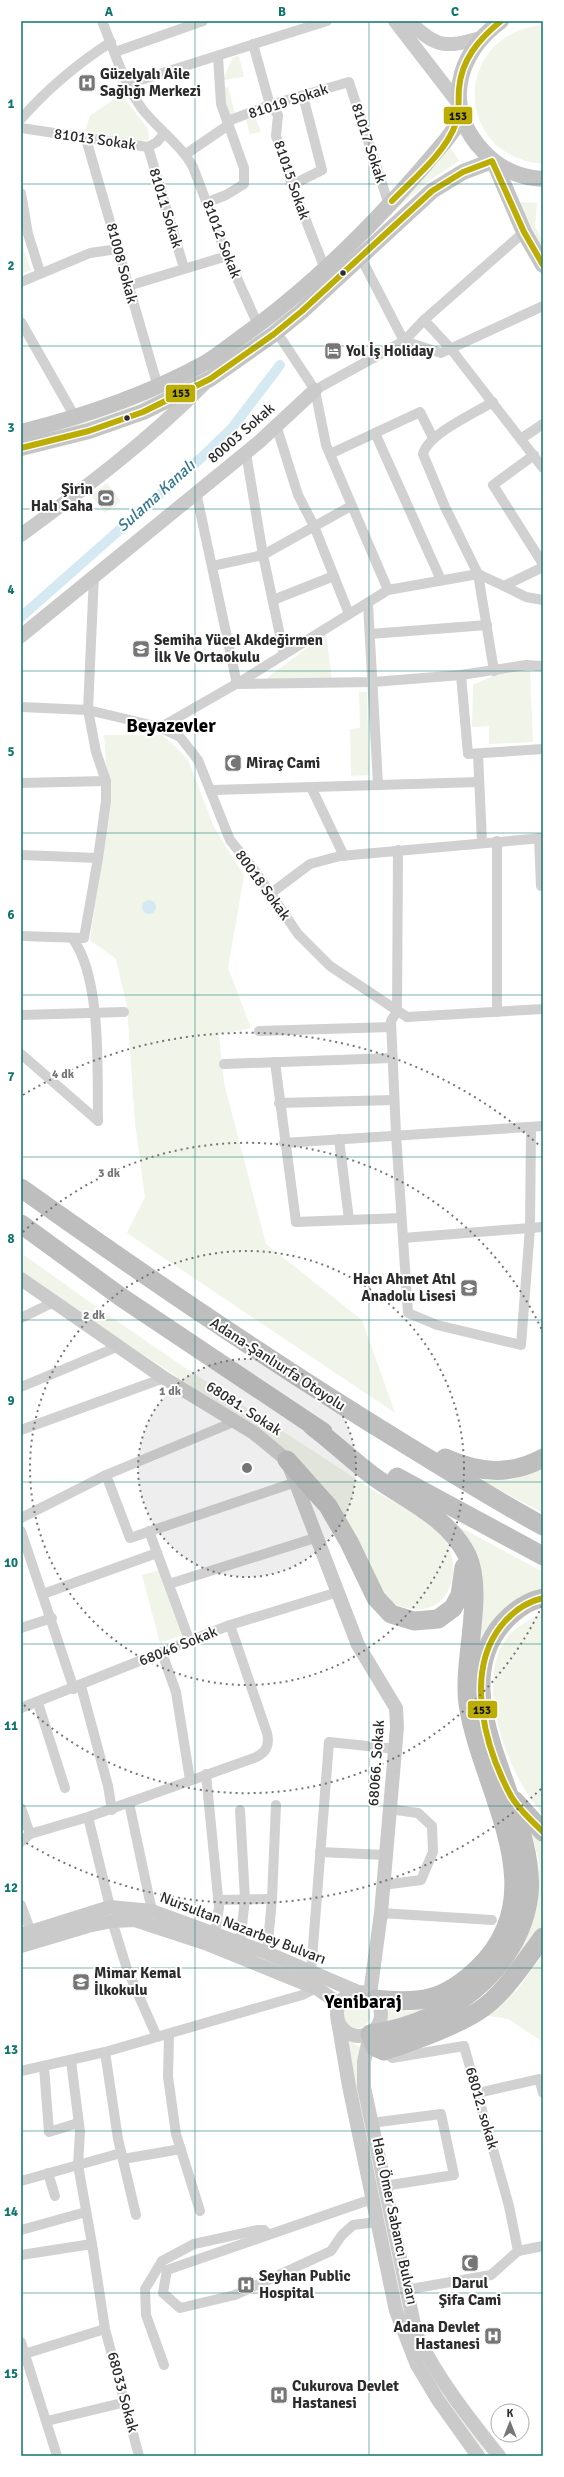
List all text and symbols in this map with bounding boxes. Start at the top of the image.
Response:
text: A [105,4,114,20]
text: B [278,4,286,20]
text: C [451,4,459,20]
place label: Güzelyalı Aile Sağlığı Merkezi [100,65,201,100]
hospital icon: Güzelyalı Aile Sağlığı Merkezi [77,73,97,93]
street label: 81019 Sokak [246,80,330,122]
text: 1 [7,96,15,112]
street label: 81017 Sokak [348,101,390,185]
line badge: 153 [443,106,473,125]
text: 153 [449,110,467,123]
street label: 81013 Sokak [53,124,138,154]
street label: 81015 Sokak [270,138,314,222]
street label: 81011 Sokak [145,166,187,251]
street label: 81012 Sokak [199,197,245,281]
street label: 81008 Sokak [103,221,142,306]
text: 2 [7,258,15,274]
unlabelled marker [338,268,348,278]
hotel icon: Yol İş Holiday [323,341,343,361]
place label: Yol İş Holiday [345,342,434,360]
line badge: 153 [165,384,196,403]
text: 153 [172,387,190,400]
street label: 80003 Sokak [204,399,278,467]
unlabelled marker [122,413,132,423]
text: 3 [7,420,15,436]
water label: Sulama Kanalı [113,455,200,536]
place label: Şirin Halı Saha [31,480,93,515]
sports icon: Şirin Halı Saha [96,488,116,508]
text: 4 [7,582,15,598]
place label: Semiha Yücel Akdeğirmen İlk Ve Ortaokulu [154,631,323,666]
school or university icon: Semiha Yücel Akdeğirmen İlk Ve Ortaokulu [131,639,151,659]
district label: Beyazevler [126,714,216,738]
text: 5 [7,744,15,760]
mosque icon: Miraç Cami [223,753,243,773]
place label: Miraç Cami [246,754,320,772]
street label: 80018 Sokak [231,846,295,924]
text: 6 [7,907,15,923]
text: 4 dk [52,1067,75,1082]
text: 7 [7,1069,15,1085]
text: 3 dk [98,1166,121,1181]
text: 8 [7,1231,15,1247]
place label: Hacı Ahmet Atıl Anadolu Lisesi [353,1270,456,1305]
school or university icon: Hacı Ahmet Atıl Anadolu Lisesi [459,1278,479,1298]
text: 2 dk [83,1308,106,1323]
street label: Adana-Şanlıurfa Otoyolu [207,1313,349,1415]
street label: 68081. Sokak [203,1377,286,1439]
text: 1 dk [159,1384,182,1399]
text: 9 [7,1393,15,1409]
centre of rings [240,1461,254,1475]
text: 10 [4,1555,18,1571]
street label: 68046 Sokak [136,1622,220,1670]
line badge: 153 [467,1700,498,1719]
text: 153 [473,1704,491,1717]
text: 11 [4,1718,18,1734]
street label: 68066. Sokak [364,1719,388,1807]
text: 12 [4,1880,18,1896]
street label: Nursultan Nazarbey Bulvarı [158,1888,328,1968]
place label: Mimar Kemal İlkokulu [94,1964,181,1999]
school or university icon: Mimar Kemal İlkokulu [71,1972,91,1992]
district label: Yenibaraj [323,1990,402,2014]
text: 13 [4,2042,18,2058]
street label: 68012. sokak [462,2065,502,2152]
street label: Hacı Ömer Sabancı Bulvarı [368,2136,422,2306]
text: 14 [4,2204,18,2220]
mosque icon: Darul Şifa Cami [460,2253,480,2273]
place label: Seyhan Public Hospital [259,2267,351,2302]
place label: Darul Şifa Cami [439,2274,501,2309]
hospital icon: Seyhan Public Hospital [236,2275,256,2295]
place label: Adana Devlet Hastanesi [393,2318,480,2353]
hospital icon: Adana Devlet Hastanesi [483,2326,503,2346]
street label: 68033 Sokak [104,2350,143,2435]
text: 15 [4,2366,18,2382]
place label: Cukurova Devlet Hastanesi [292,2377,399,2412]
hospital icon: Cukurova Devlet Hastanesi [269,2385,289,2405]
north arrow [490,2403,530,2443]
text: K [507,2407,514,2420]

